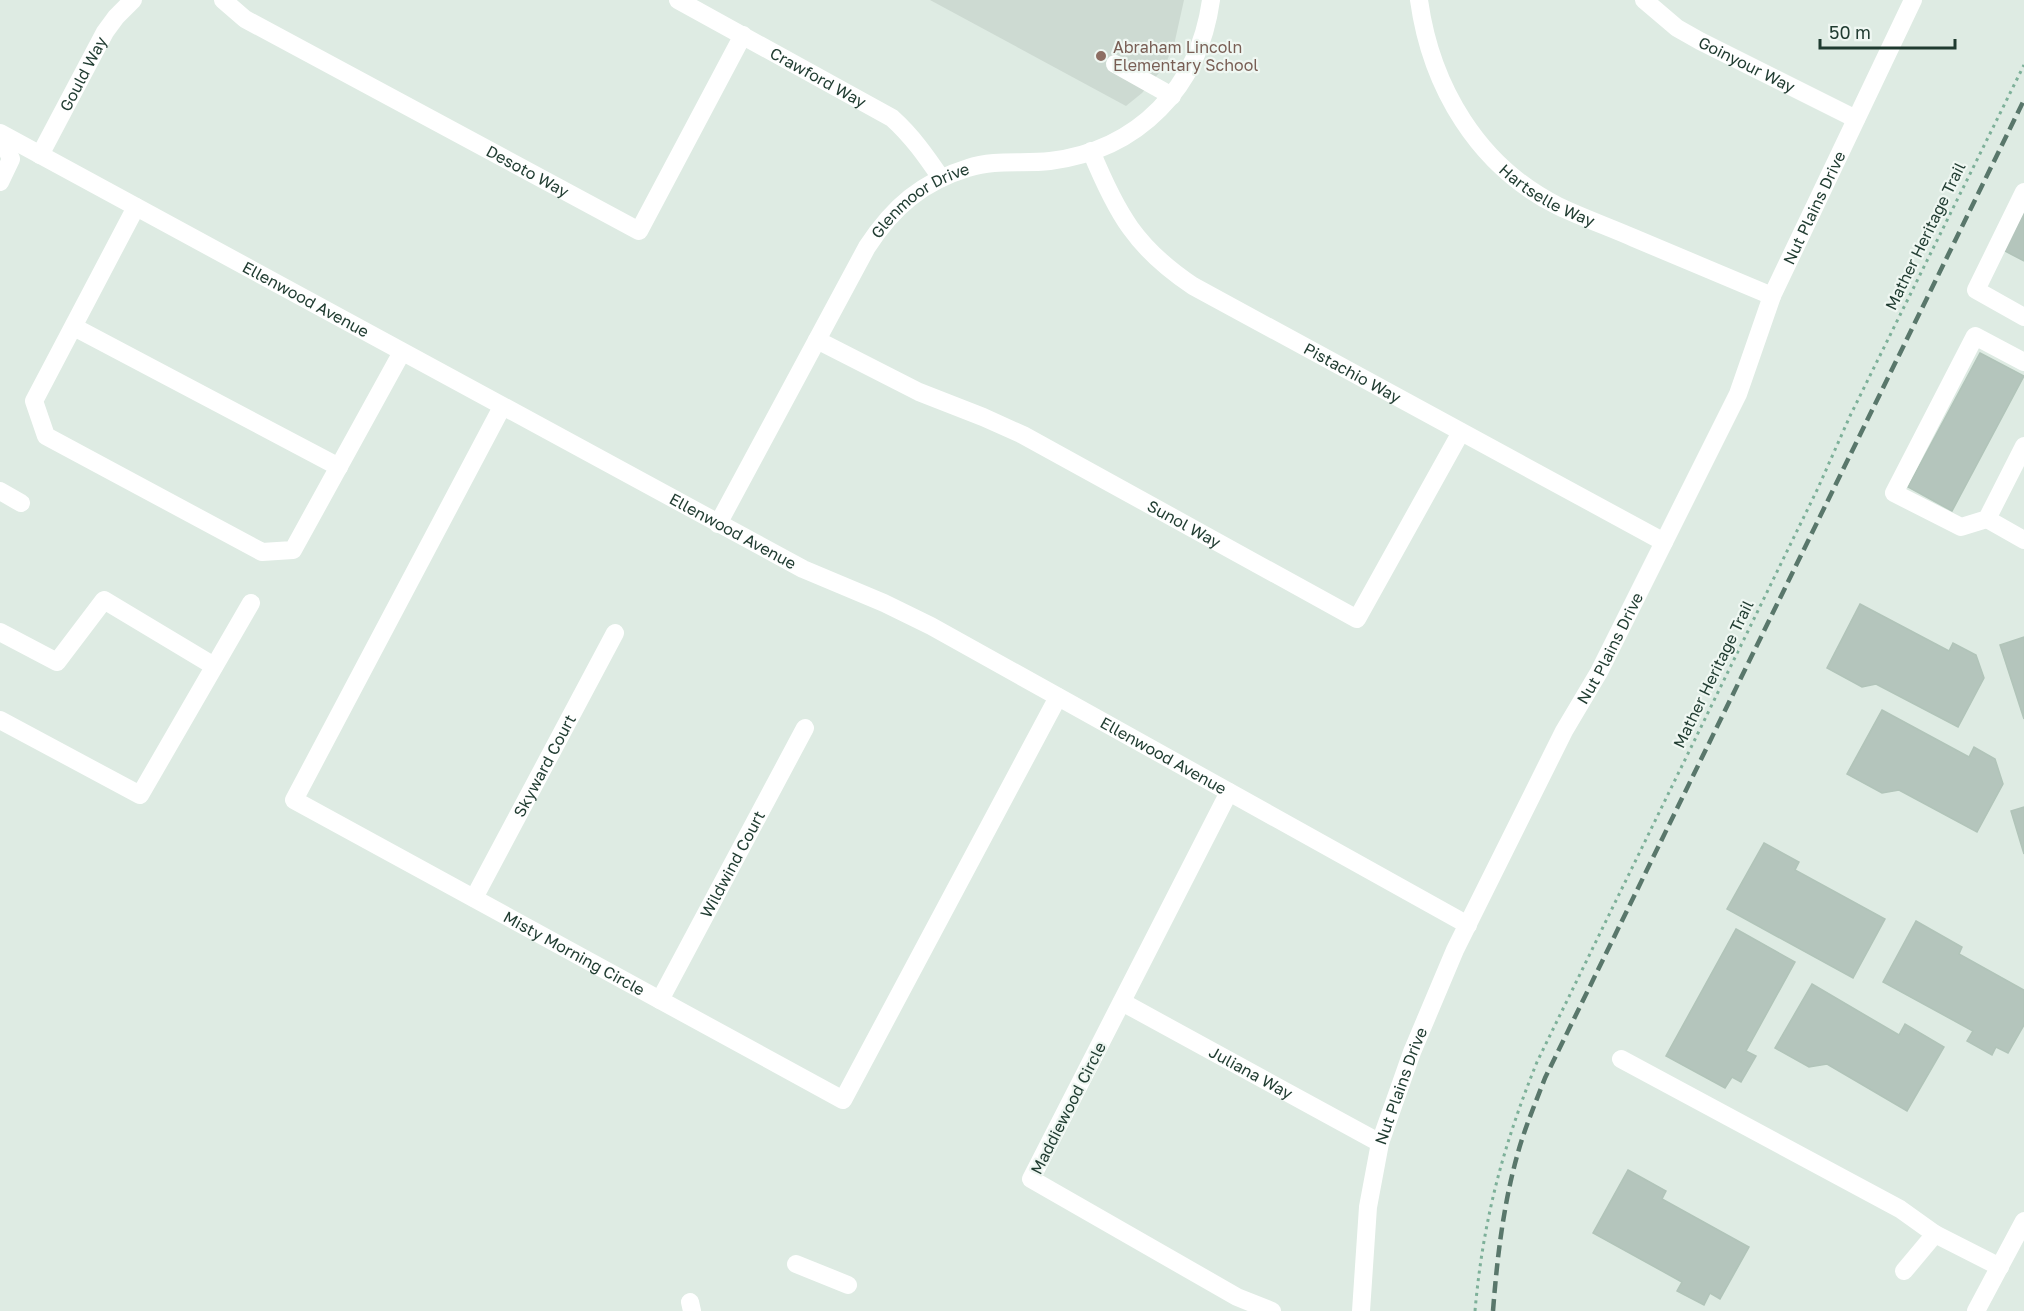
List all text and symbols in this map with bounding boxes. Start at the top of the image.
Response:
scale bar [1820,12,1955,50]
text: 50 m [1829,21,1871,43]
street label: Goinyour Way [1695,32,1798,97]
street label: Gould Way [55,33,111,115]
place label: Abraham Lincoln Elementary School [1113,37,1258,75]
street label: Crawford Way [767,43,870,112]
marker: Abraham Lincoln Elementary School [1094,49,1108,63]
street label: Desoto Way [483,141,572,201]
street label: Nut Plains Drive [1778,148,1850,268]
street label: Glenmoor Drive [866,158,972,242]
street label: Mather Heritage Trail [1881,159,1969,313]
street label: Hartselle Way [1495,160,1598,231]
street label: Ellenwood Avenue [239,257,373,342]
street label: Pistachio Way [1300,338,1405,407]
street label: Ellenwood Avenue [666,488,800,573]
street label: Sunol Way [1144,495,1224,552]
street label: Nut Plains Drive [1572,589,1647,708]
street label: Mather Heritage Trail [1669,597,1757,751]
street label: Skyward Court [509,711,580,820]
street label: Ellenwood Avenue [1097,712,1230,799]
street label: Wildwind Court [696,807,769,921]
street label: Misty Morning Circle [500,906,648,1000]
street label: Nut Plains Drive [1370,1024,1431,1147]
street label: Maddiewood Circle [1026,1038,1110,1178]
street label: Juliana Way [1206,1042,1296,1103]

